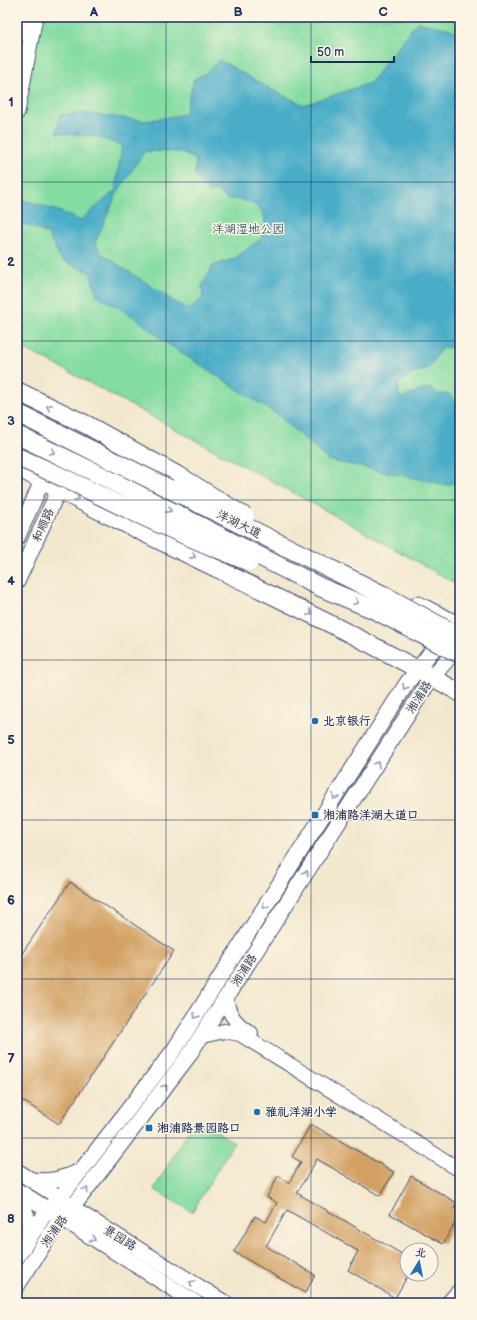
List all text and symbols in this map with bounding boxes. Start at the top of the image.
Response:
text: A [89,4,98,20]
text: B [233,4,243,20]
text: C [378,4,388,20]
scale bar [311,38,394,64]
text: 50 m [317,45,344,60]
text: 1 [8,94,14,110]
park label: 洋湖湿地公园 [212,222,284,237]
text: 2 [7,254,15,270]
one-way arrow [46,404,53,412]
text: 3 [7,413,15,429]
one-way arrow [48,447,56,455]
one-way arrow [72,493,80,501]
one-way arrow [165,505,172,513]
street label: 和顺路 [29,506,58,545]
street label: 洋湖大道 [214,507,264,542]
one-way arrow [188,552,196,559]
text: 4 [7,573,15,589]
one-way arrow [351,597,359,605]
one-way arrow [305,608,313,616]
street label: 湘浦路 [403,678,436,716]
one-way arrow [402,683,410,690]
place label: 北京银行 [323,714,371,729]
marker: 北京银行 [310,716,320,726]
text: 5 [7,732,15,748]
one-way arrow [372,761,379,768]
one-way arrow [332,793,340,800]
place label: 湘浦路洋湖大道口 [323,808,419,823]
marker: 湘浦路洋湖大道口 [310,810,320,820]
one-way arrow [301,870,309,877]
text: 6 [7,892,15,908]
one-way arrow [263,902,270,909]
street label: 湘浦路 [228,951,261,989]
one-way arrow [193,1012,200,1019]
text: 7 [7,1051,15,1067]
one-way arrow [161,1084,168,1091]
place label: 雅礼洋湖小学 [265,1105,337,1120]
marker: 雅礼洋湖小学 [252,1107,262,1117]
place label: 湘浦路景园路口 [157,1121,241,1136]
marker: 湘浦路景园路口 [144,1123,154,1133]
one-way arrow [81,1187,88,1194]
text: 8 [7,1211,15,1227]
street label: 湘浦路 [38,1212,71,1250]
street label: 景园路 [100,1223,139,1254]
one-way arrow [89,1235,96,1242]
north arrow [399,1242,439,1282]
text: 北 [414,1245,427,1260]
one-way arrow [189,1280,196,1287]

